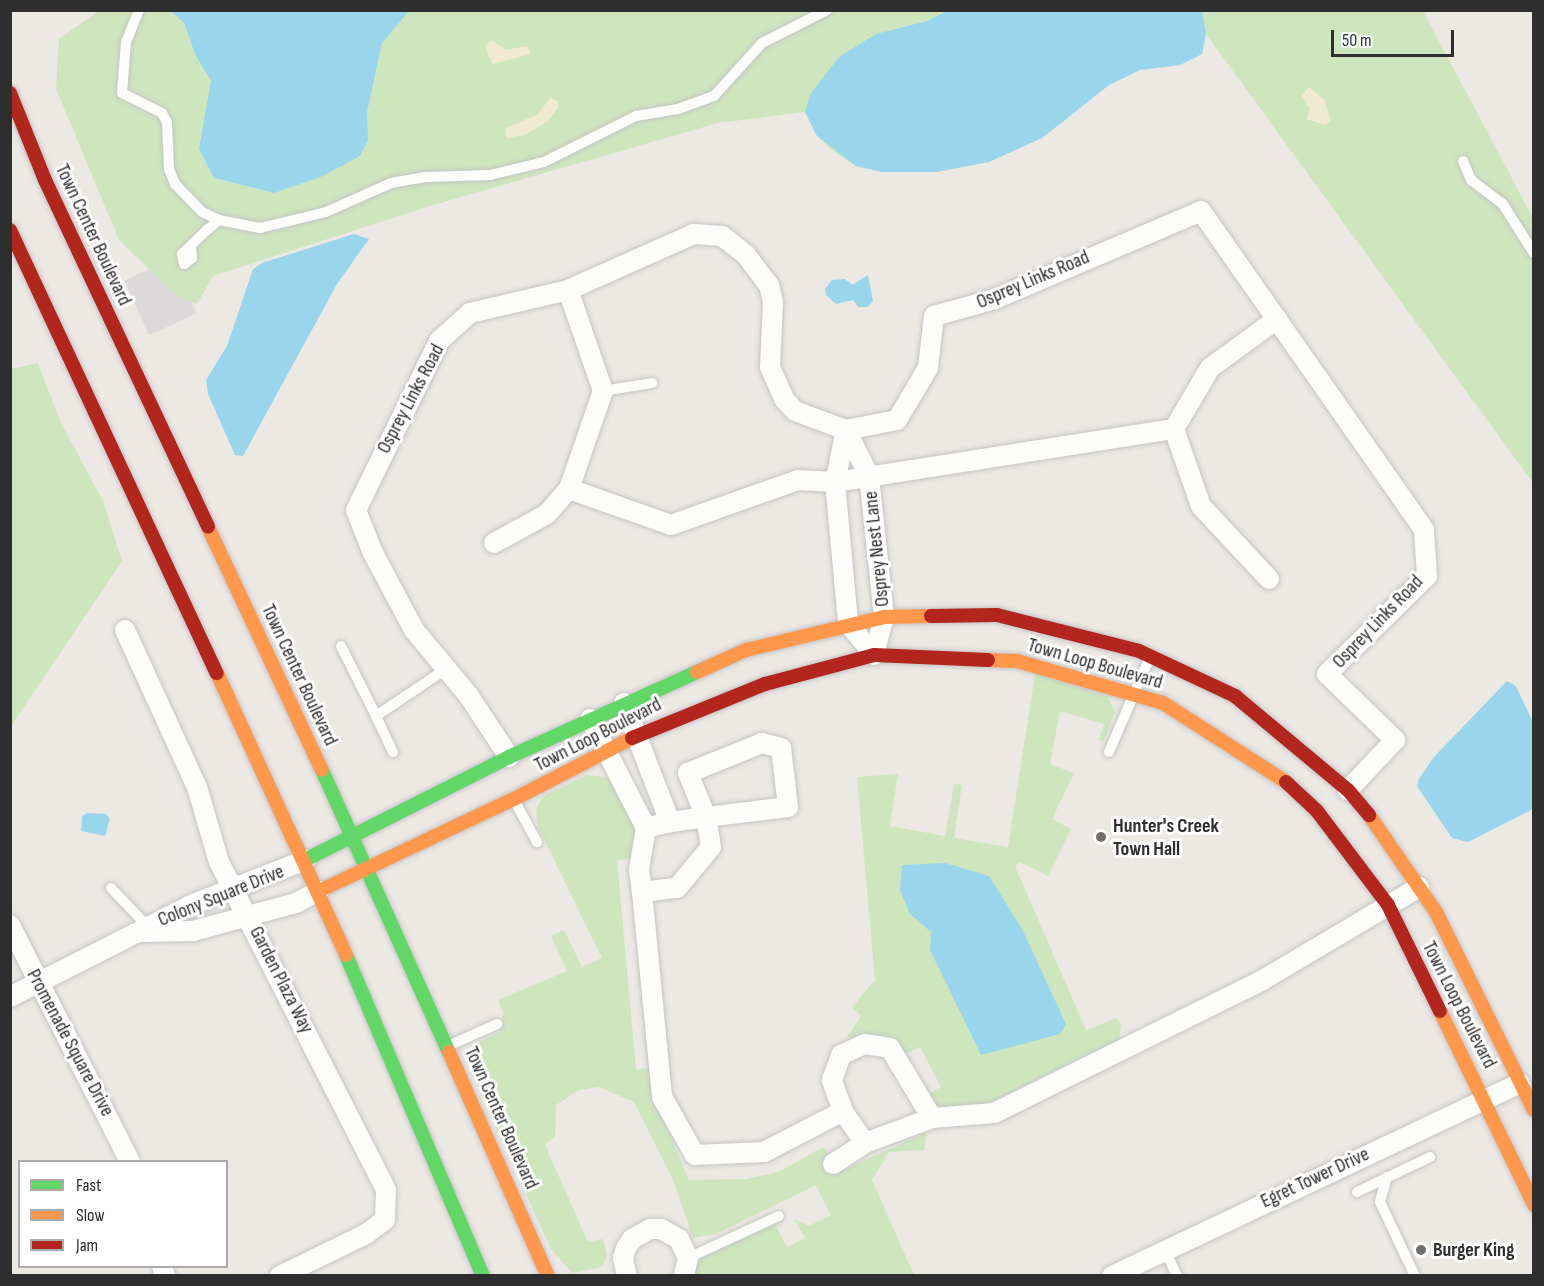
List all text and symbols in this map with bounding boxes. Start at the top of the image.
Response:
scale bar [1334,18,1457,56]
text: 50 m [1342,30,1372,51]
street label: Town Center Boulevard [50,160,136,310]
street label: Osprey Links Road [973,245,1093,315]
street label: Osprey Links Road [372,340,450,458]
street label: Osprey Nest Lane [859,490,895,608]
street label: Osprey Links Road [1328,570,1428,674]
street label: Town Center Boulevard [256,600,342,750]
street label: Town Loop Boulevard [1025,633,1165,695]
street label: Town Loop Boulevard [530,693,666,777]
place label: Hunter's Creek Town Hall [1113,814,1219,861]
marker: Hunter's Creek Town Hall [1094,830,1108,844]
street label: Colony Square Drive [155,860,287,932]
street label: Garden Plaza Way [244,923,318,1037]
street label: Town Loop Boulevard [1417,937,1501,1073]
street label: Promenade Square Drive [21,965,119,1121]
street label: Town Center Boulevard [459,1043,543,1193]
street label: Egret Tower Drive [1257,1142,1373,1214]
legend [18,1160,228,1268]
text: Fast [76,1175,101,1196]
text: Slow [76,1205,105,1226]
text: Jam [76,1235,98,1256]
place label: Burger King [1433,1238,1514,1262]
marker: Burger King [1414,1243,1428,1257]

